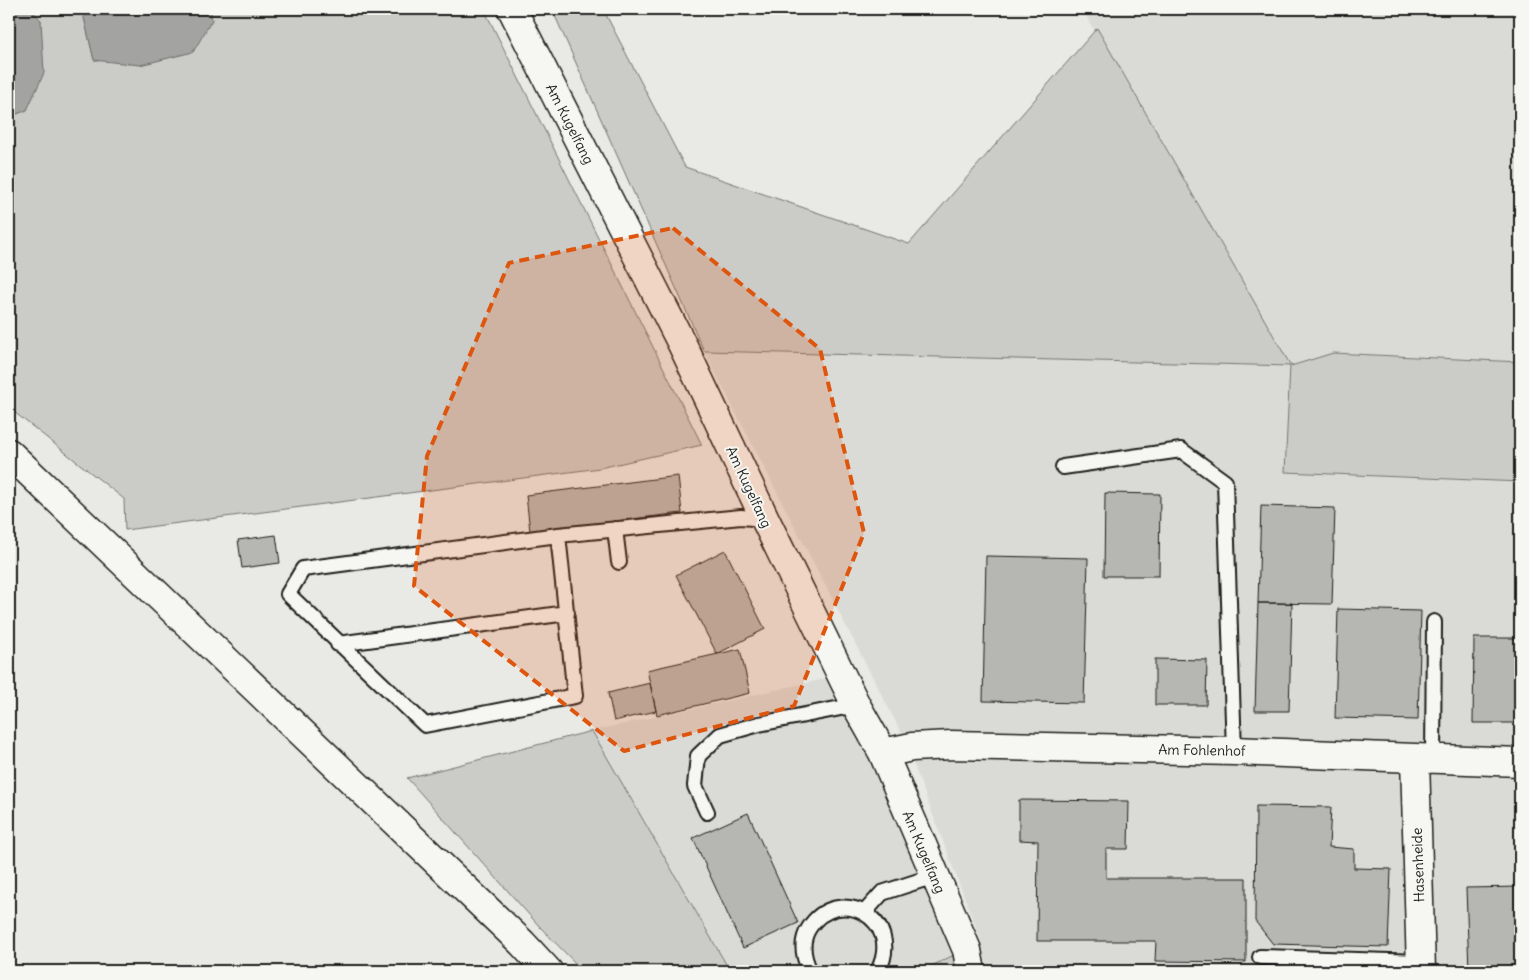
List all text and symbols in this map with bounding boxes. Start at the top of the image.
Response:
street label: Am Kugelfang [542,81,598,167]
street label: Am Kugelfang [722,443,776,531]
street label: Am Fohlenhof [1158,740,1246,760]
street label: Am Kugelfang [899,808,949,896]
street label: Hasenheide [1408,827,1428,903]

